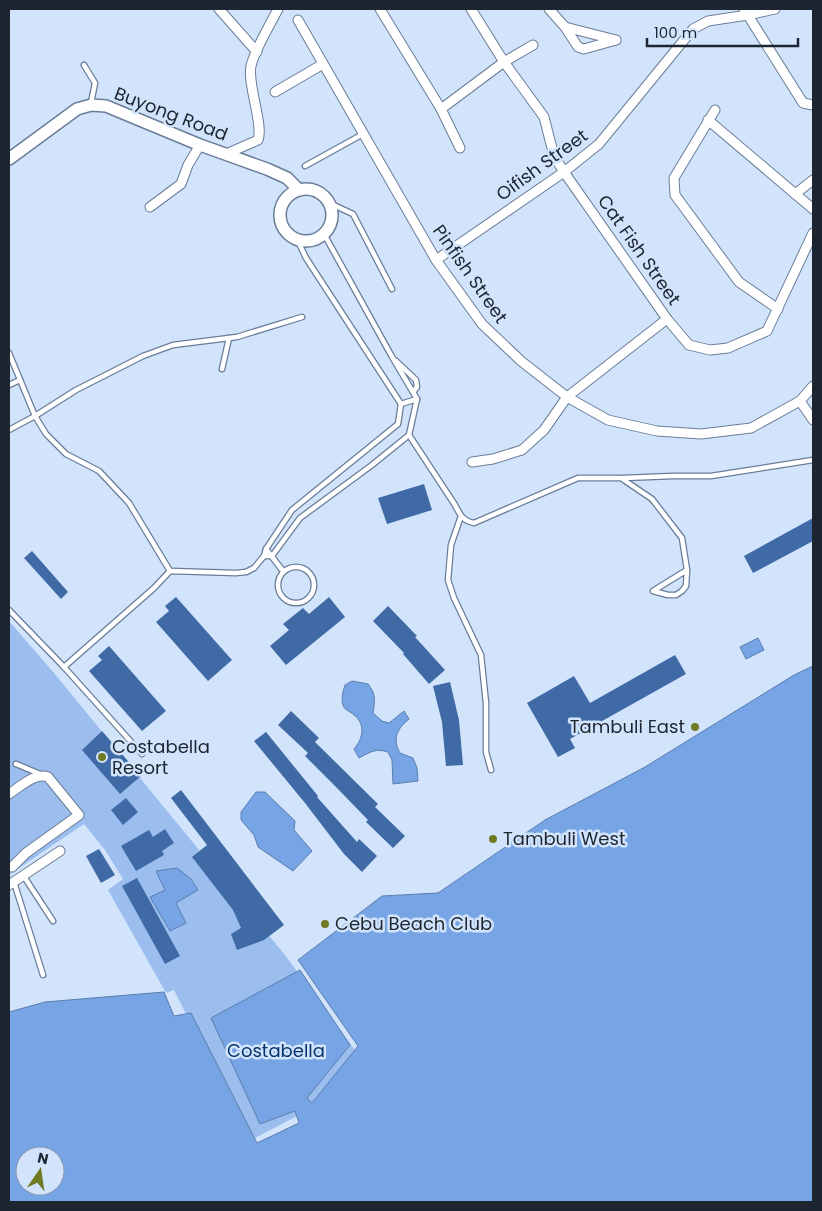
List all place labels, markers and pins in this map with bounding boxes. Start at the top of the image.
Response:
place label: Tambuli East [570,714,685,739]
marker: Tambuli East [689,721,701,733]
place label: Costabella Resort [112,734,210,780]
marker: Costabella Resort [96,751,108,763]
place label: Tambuli West [503,826,625,851]
marker: Tambuli West [487,833,499,845]
place label: Cebu Beach Club [335,911,492,936]
marker: Cebu Beach Club [319,918,331,930]

